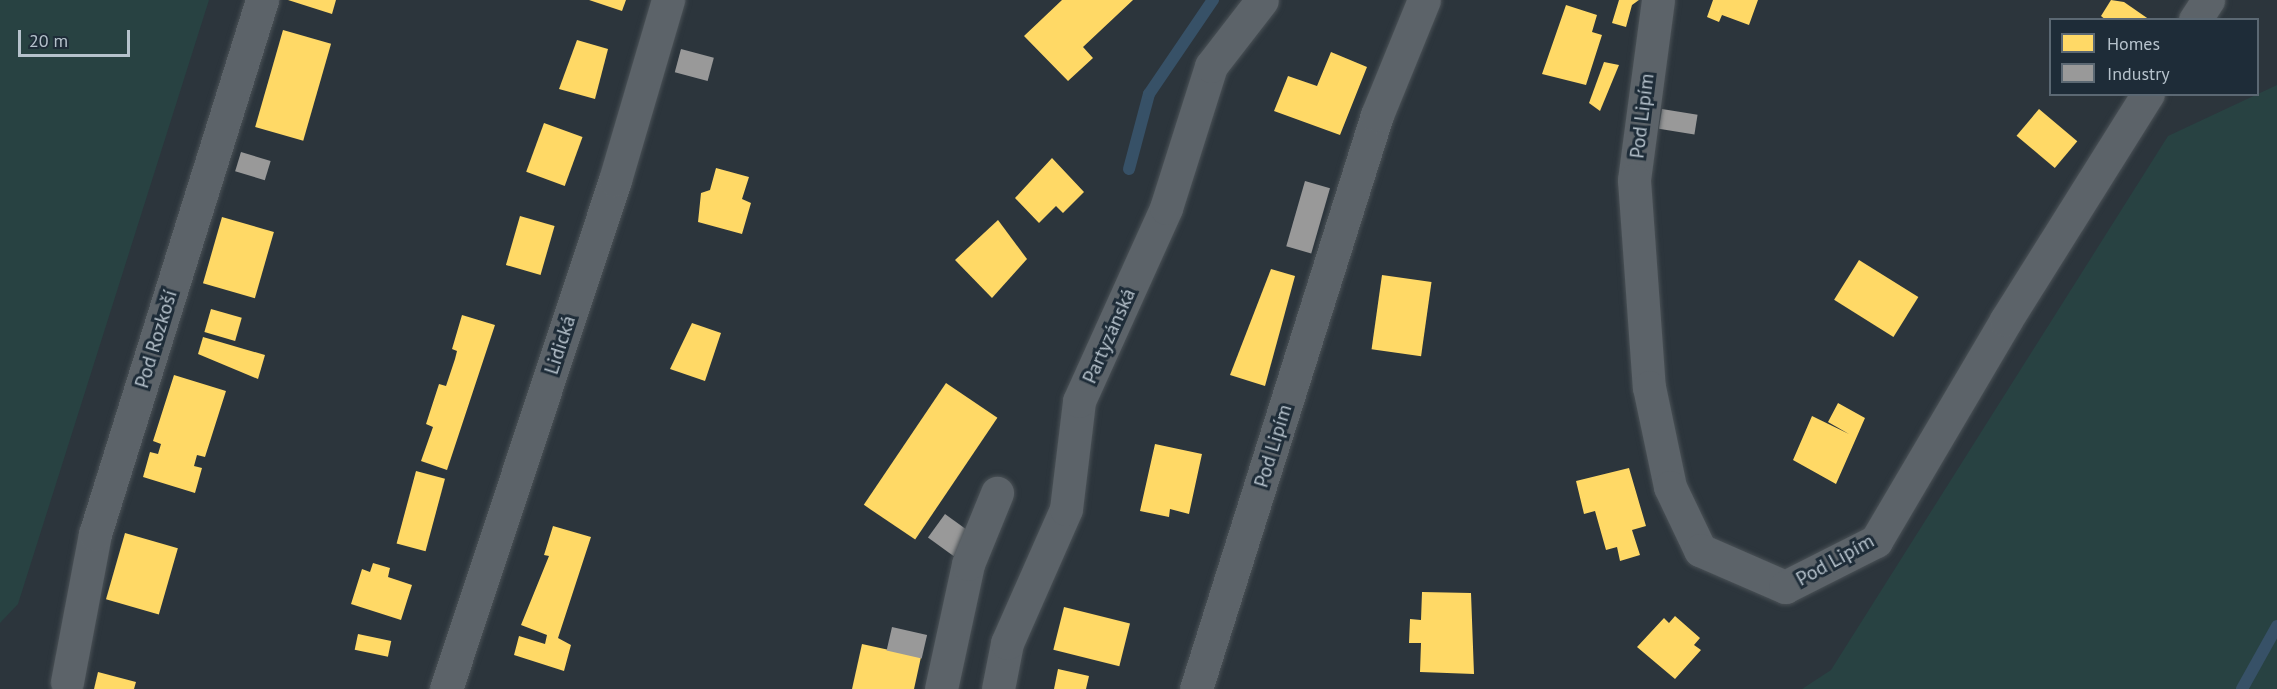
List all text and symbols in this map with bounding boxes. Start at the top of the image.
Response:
scale bar [21,18,134,56]
legend [2049,18,2259,96]
text: 20 m [29,29,68,52]
text: Homes [2107,32,2160,55]
text: Industry [2107,62,2170,85]
street label: Pod Lipím [1625,72,1659,160]
street label: Partyzánská [1077,285,1141,387]
street label: Pod Rozkoší [130,287,182,391]
street label: Lidická [539,313,581,377]
street label: Pod Lipím [1249,402,1297,490]
street label: Pod Lipím [1792,529,1878,591]

